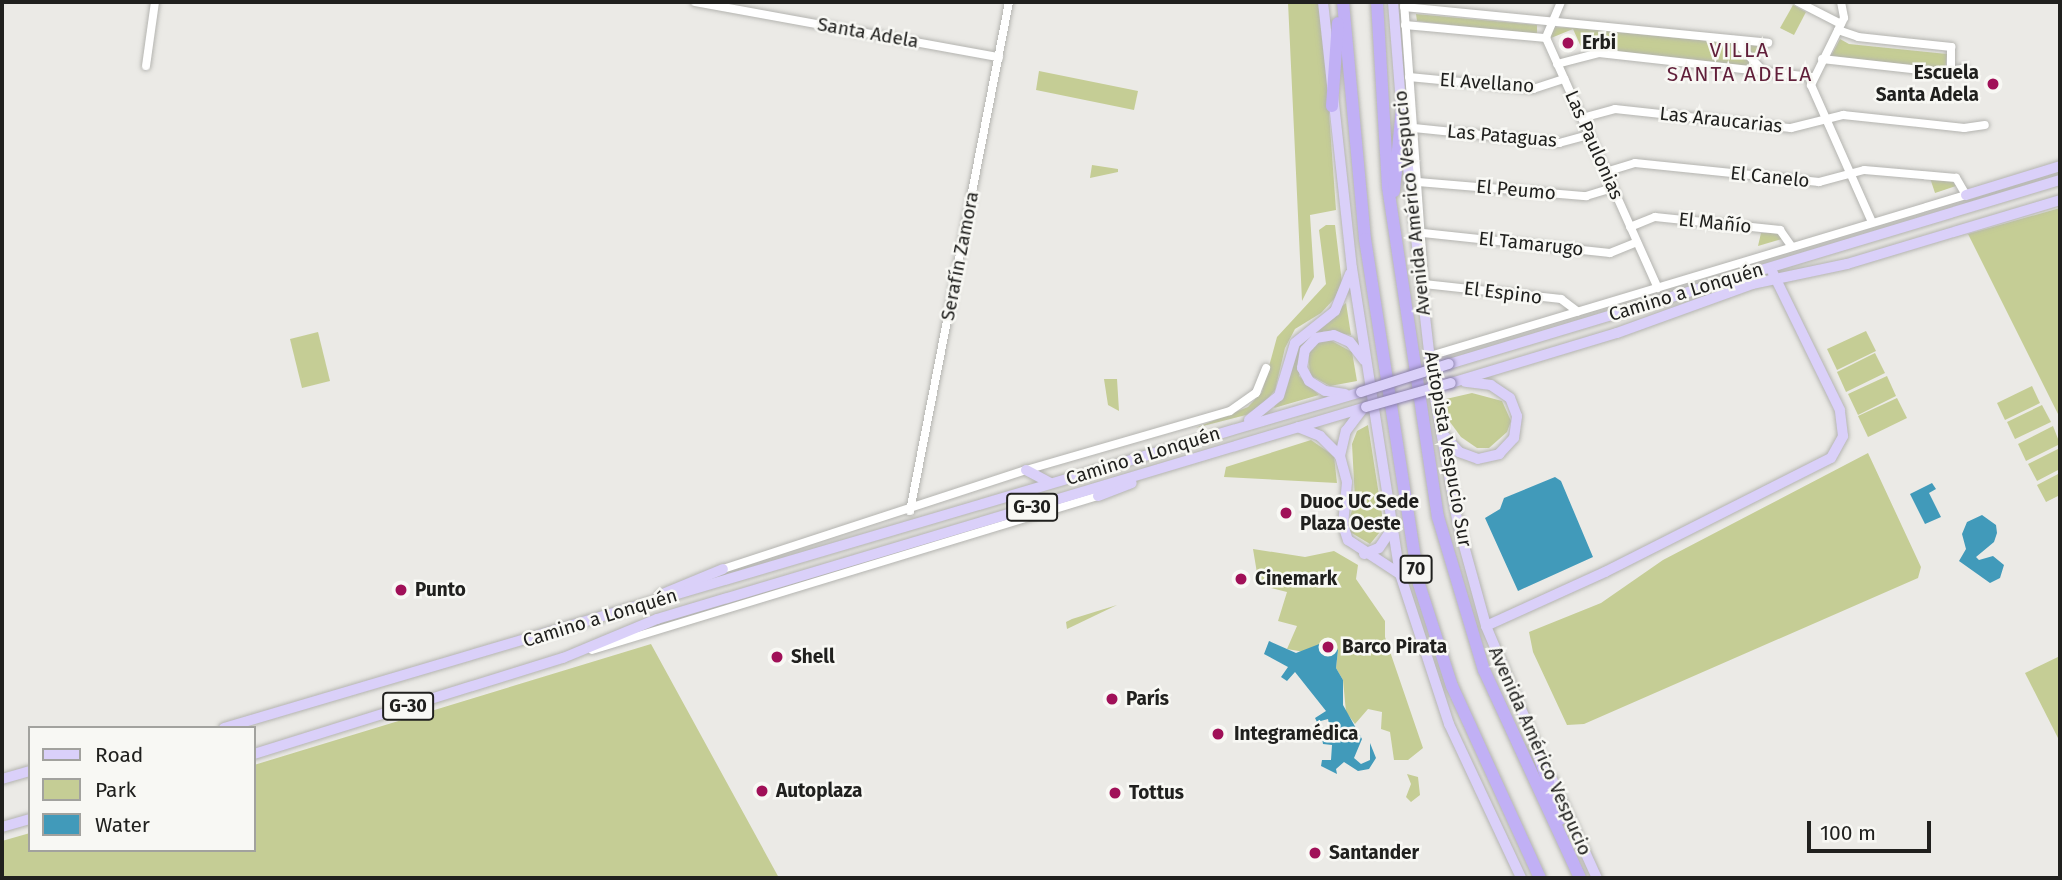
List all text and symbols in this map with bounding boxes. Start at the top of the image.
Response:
street label: Santa Adela [816,13,920,53]
place label: Erbi [1582,32,1616,54]
marker: Erbi [1560,35,1576,51]
district label: VILLA SANTA ADELA [1668,37,1812,87]
place label: Escuela Santa Adela [1876,62,1979,106]
street label: El Avellano [1439,68,1535,98]
marker: Escuela Santa Adela [1985,76,2001,92]
street label: Las Paulonias [1560,87,1628,203]
street label: Avenida Américo Vespucio [1389,89,1435,317]
street label: Las Araucarias [1659,102,1783,138]
street label: Las Pataguas [1446,120,1558,152]
street label: El Canelo [1729,162,1811,192]
street label: El Peumo [1475,175,1557,205]
street label: Serafín Zamora [936,189,984,323]
street label: El Mañío [1677,208,1753,238]
street label: El Tamarugo [1477,227,1585,261]
street label: Camino a Lonquén [1606,258,1766,326]
street label: El Espino [1463,277,1543,309]
street label: Autopista Vespucio Sur [1420,349,1476,549]
street label: Camino a Lonquén [1063,422,1223,490]
place label: Duoc UC Sede Plaza Oeste [1300,491,1419,535]
road number: G-30 [1006,492,1058,522]
marker: Duoc UC Sede Plaza Oeste [1278,505,1294,521]
road number: 70 [1398,554,1434,584]
place label: Cinemark [1255,568,1337,590]
marker: Cinemark [1233,571,1249,587]
place label: Punto [415,579,466,601]
marker: Punto [393,582,409,598]
street label: Camino a Lonquén [520,584,680,652]
place label: Barco Pirata [1342,636,1447,658]
marker: Barco Pirata [1320,639,1336,655]
street label: Avenida Américo Vespucio [1484,643,1596,859]
place label: Shell [791,646,835,668]
marker: Shell [769,649,785,665]
place label: París [1126,688,1169,710]
marker: París [1104,691,1120,707]
road number: G-30 [382,692,434,720]
place label: Integramédica [1234,723,1358,745]
marker: Integramédica [1208,724,1228,744]
legend [28,726,256,852]
text: Road [95,742,143,768]
text: Park [95,777,136,803]
place label: Autoplaza [776,780,862,802]
place label: Tottus [1129,782,1184,804]
marker: Autoplaza [754,783,770,799]
marker: Tottus [1107,785,1123,801]
scale bar [1810,806,1934,850]
text: Water [95,812,150,838]
text: 100 m [1820,820,1876,846]
place label: Santander [1329,842,1419,864]
marker: Santander [1307,845,1323,861]

